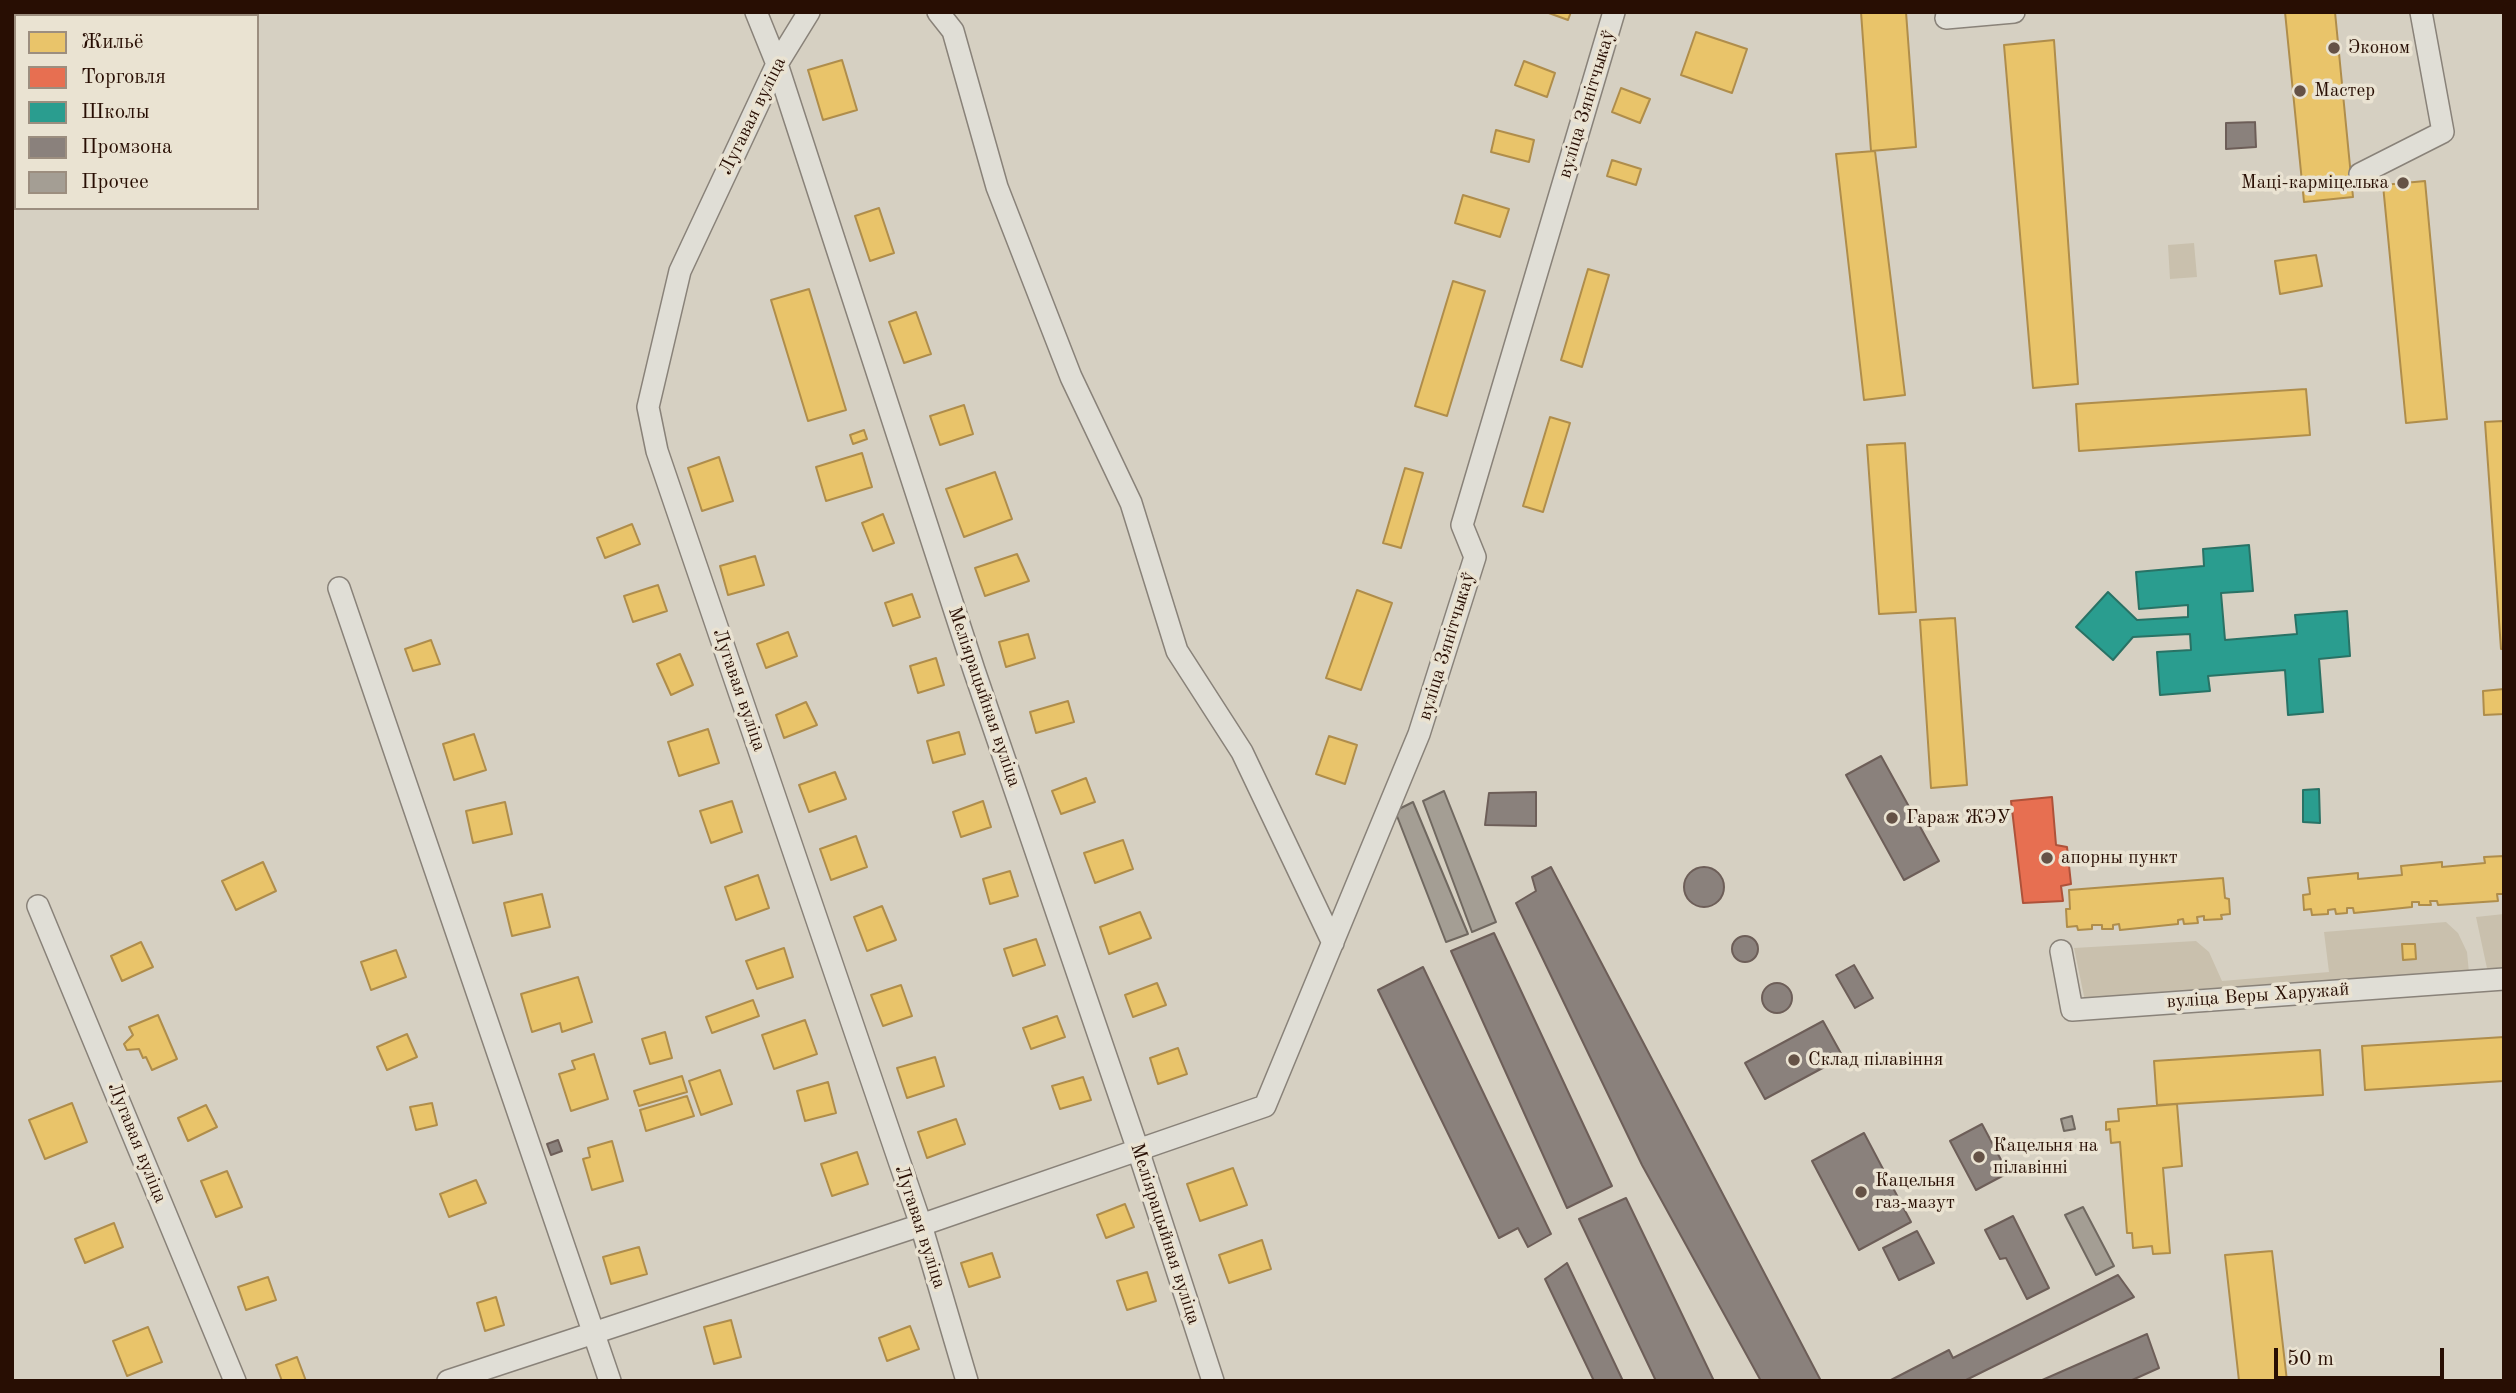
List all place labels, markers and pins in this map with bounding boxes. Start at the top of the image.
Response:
place label: Эконом [2348,37,2410,59]
marker: Эконом [2326,40,2342,56]
place label: Мастер [2314,80,2375,102]
marker: Мастер [2292,83,2308,99]
place label: Маці-карміцелька [2241,172,2389,194]
marker: Маці-карміцелька [2395,175,2411,191]
place label: Гараж ЖЭУ [1906,807,2011,829]
marker: Гараж ЖЭУ [1884,810,1900,826]
place label: апорны пункт [2061,847,2178,869]
marker: апорны пункт [2039,850,2055,866]
place label: Склад пілавіння [1808,1049,1943,1071]
marker: Склад пілавіння [1786,1052,1802,1068]
place label: Кацельня на пілавінні [1993,1135,2098,1179]
marker: Кацельня на пілавінні [1971,1149,1987,1165]
place label: Кацельня газ-мазут [1875,1170,1955,1214]
marker: Кацельня газ-мазут [1853,1184,1869,1200]

